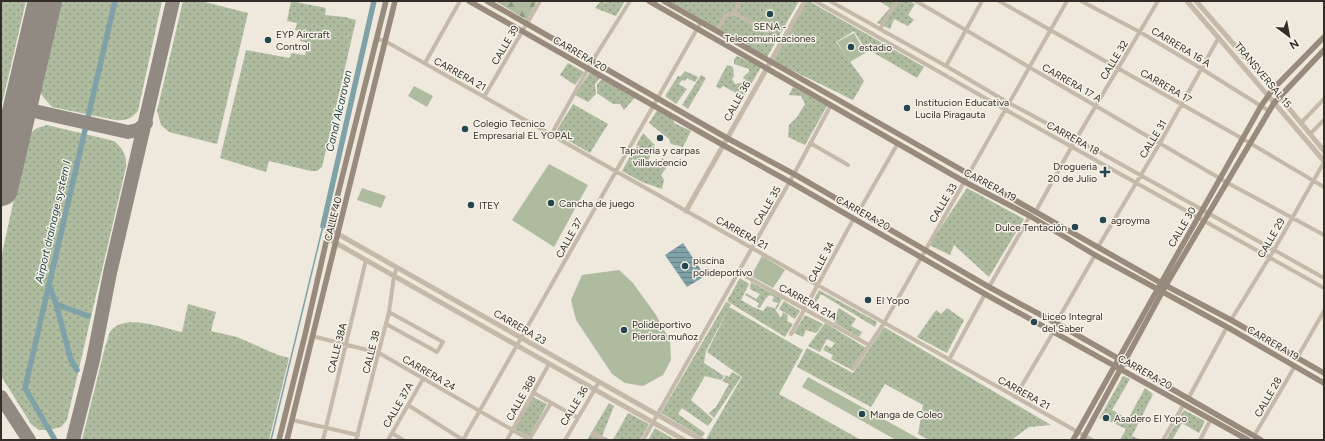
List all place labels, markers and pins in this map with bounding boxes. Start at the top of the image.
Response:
marker: SENA - Telecomunicaciones [765,9,775,19]
place label: SENA - Telecomunicaciones [725,20,816,45]
place label: EYP Aircraft Control [276,28,330,53]
marker: EYP Aircraft Control [263,35,273,45]
place label: estadio [859,41,892,54]
marker: estadio [846,42,856,52]
place label: Institucion Educativa Lucila Piragauta [915,96,1009,121]
marker: Institucion Educativa Lucila Piragauta [902,103,912,113]
place label: Colegio Tecnico Empresarial EL YOPAL [473,117,573,142]
marker: Colegio Tecnico Empresarial EL YOPAL [460,124,470,134]
marker: Tapiceria y carpas villavicencio [655,133,665,143]
place label: Tapiceria y carpas villavicencio [620,144,700,169]
place label: Drogueria 20 de Julio [1048,160,1097,185]
marker: Drogueria 20 de Julio [1100,167,1110,177]
place label: Cancha de juego [559,197,635,210]
marker: Cancha de juego [546,198,556,208]
place label: ITEY [479,199,499,212]
marker: ITEY [466,200,476,210]
place label: agroyma [1111,214,1150,227]
marker: agroyma [1098,215,1108,225]
place label: Dulce Tentación [995,221,1067,234]
marker: Dulce Tentación [1070,222,1080,232]
place label: piscina polideportivo [693,254,753,279]
marker: piscina polideportivo [680,261,690,271]
place label: El Yopo [876,294,910,307]
marker: El Yopo [863,295,873,305]
place label: Liceo Integral del Saber [1042,310,1103,335]
marker: Liceo Integral del Saber [1029,317,1039,327]
place label: Polideportivo Pierlora muñoz [632,318,698,343]
marker: Polideportivo Pierlora muñoz [619,325,629,335]
place label: Manga de Coleo [870,408,943,421]
marker: Manga de Coleo [857,409,867,419]
place label: Asadero El Yopo [1114,412,1187,425]
marker: Asadero El Yopo [1101,413,1111,423]

